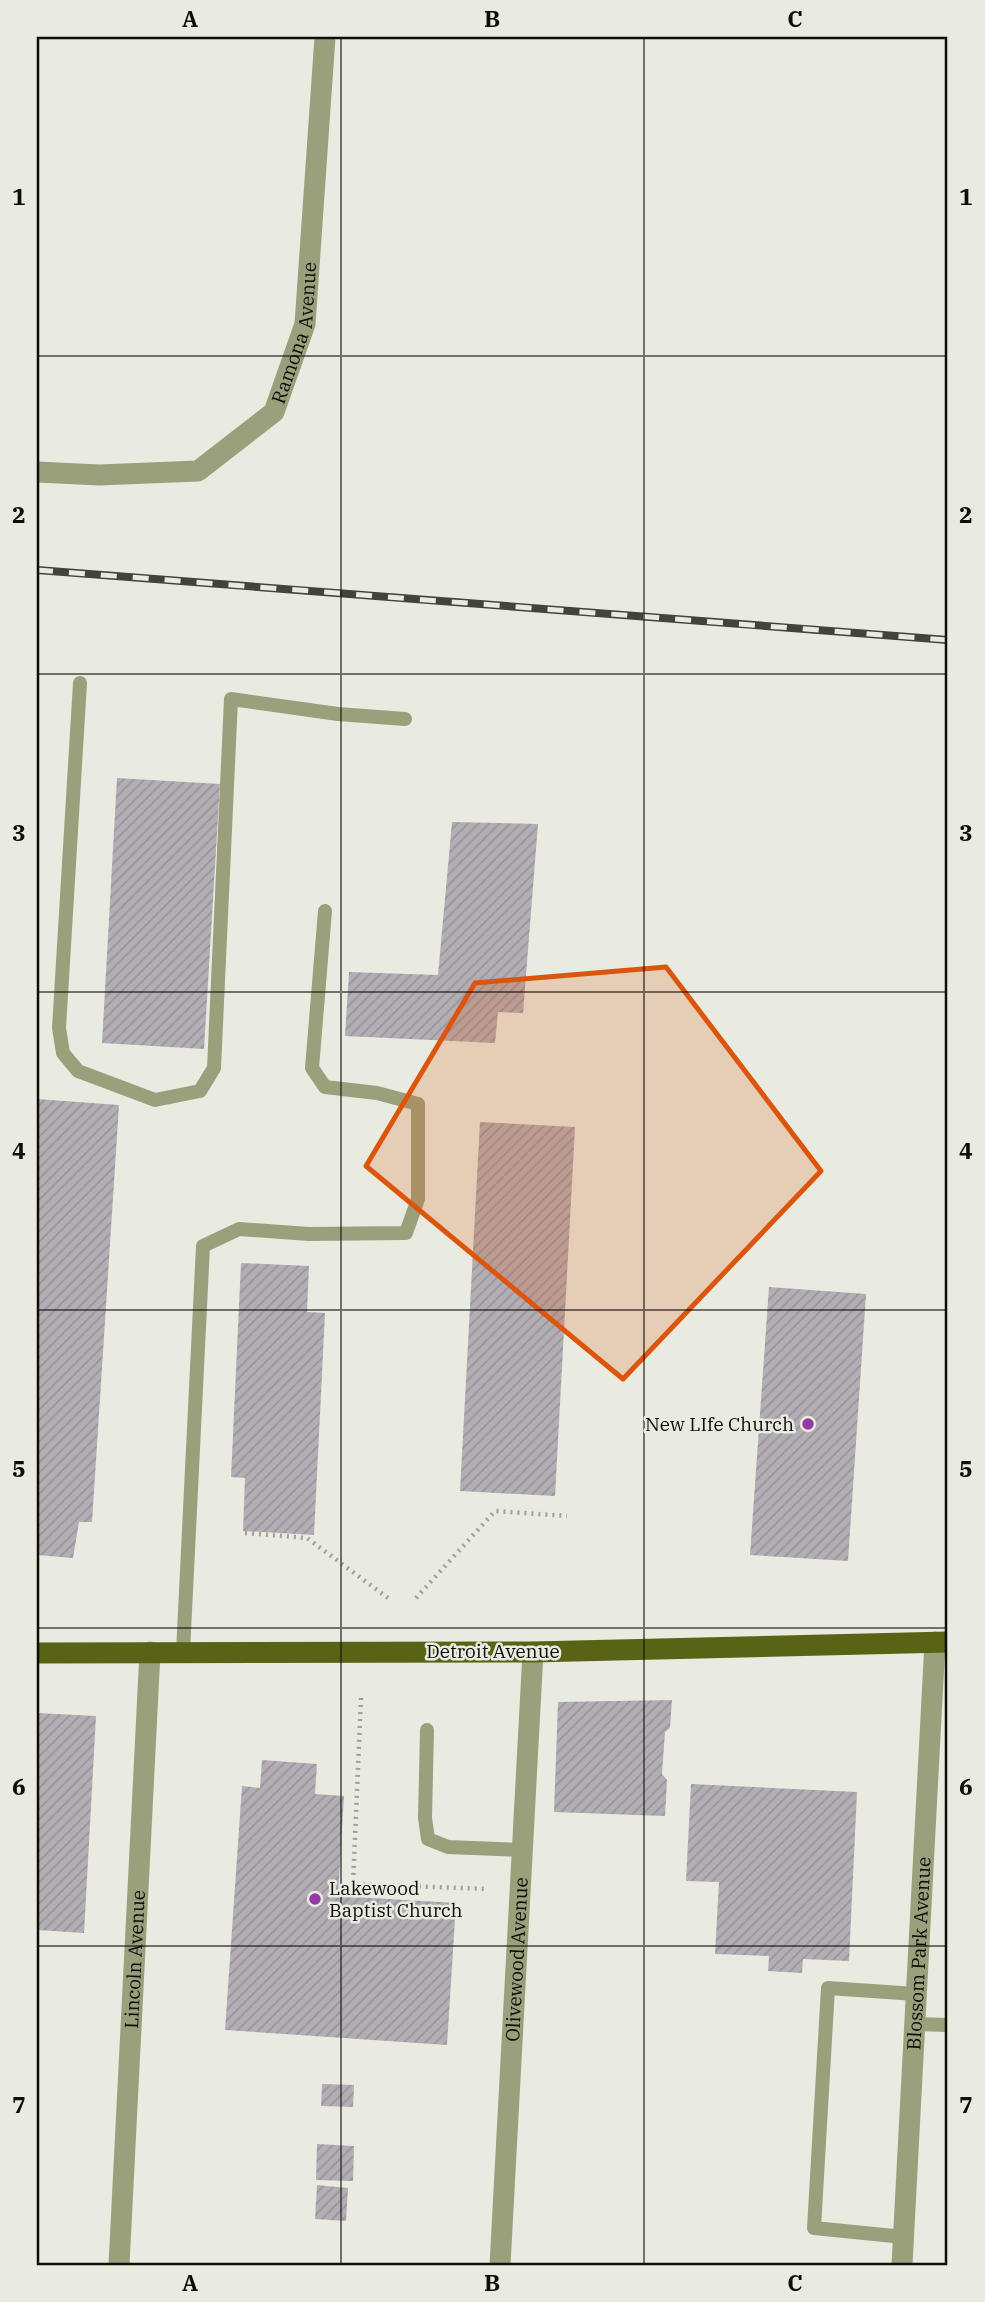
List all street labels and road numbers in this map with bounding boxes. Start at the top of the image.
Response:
street label: Ramona Avenue [266,261,321,407]
street label: Detroit Avenue [426,1639,560,1663]
street label: Blossom Park Avenue [901,1856,936,2051]
street label: Olivewood Avenue [500,1877,533,2042]
street label: Lincoln Avenue [119,1889,150,2029]

